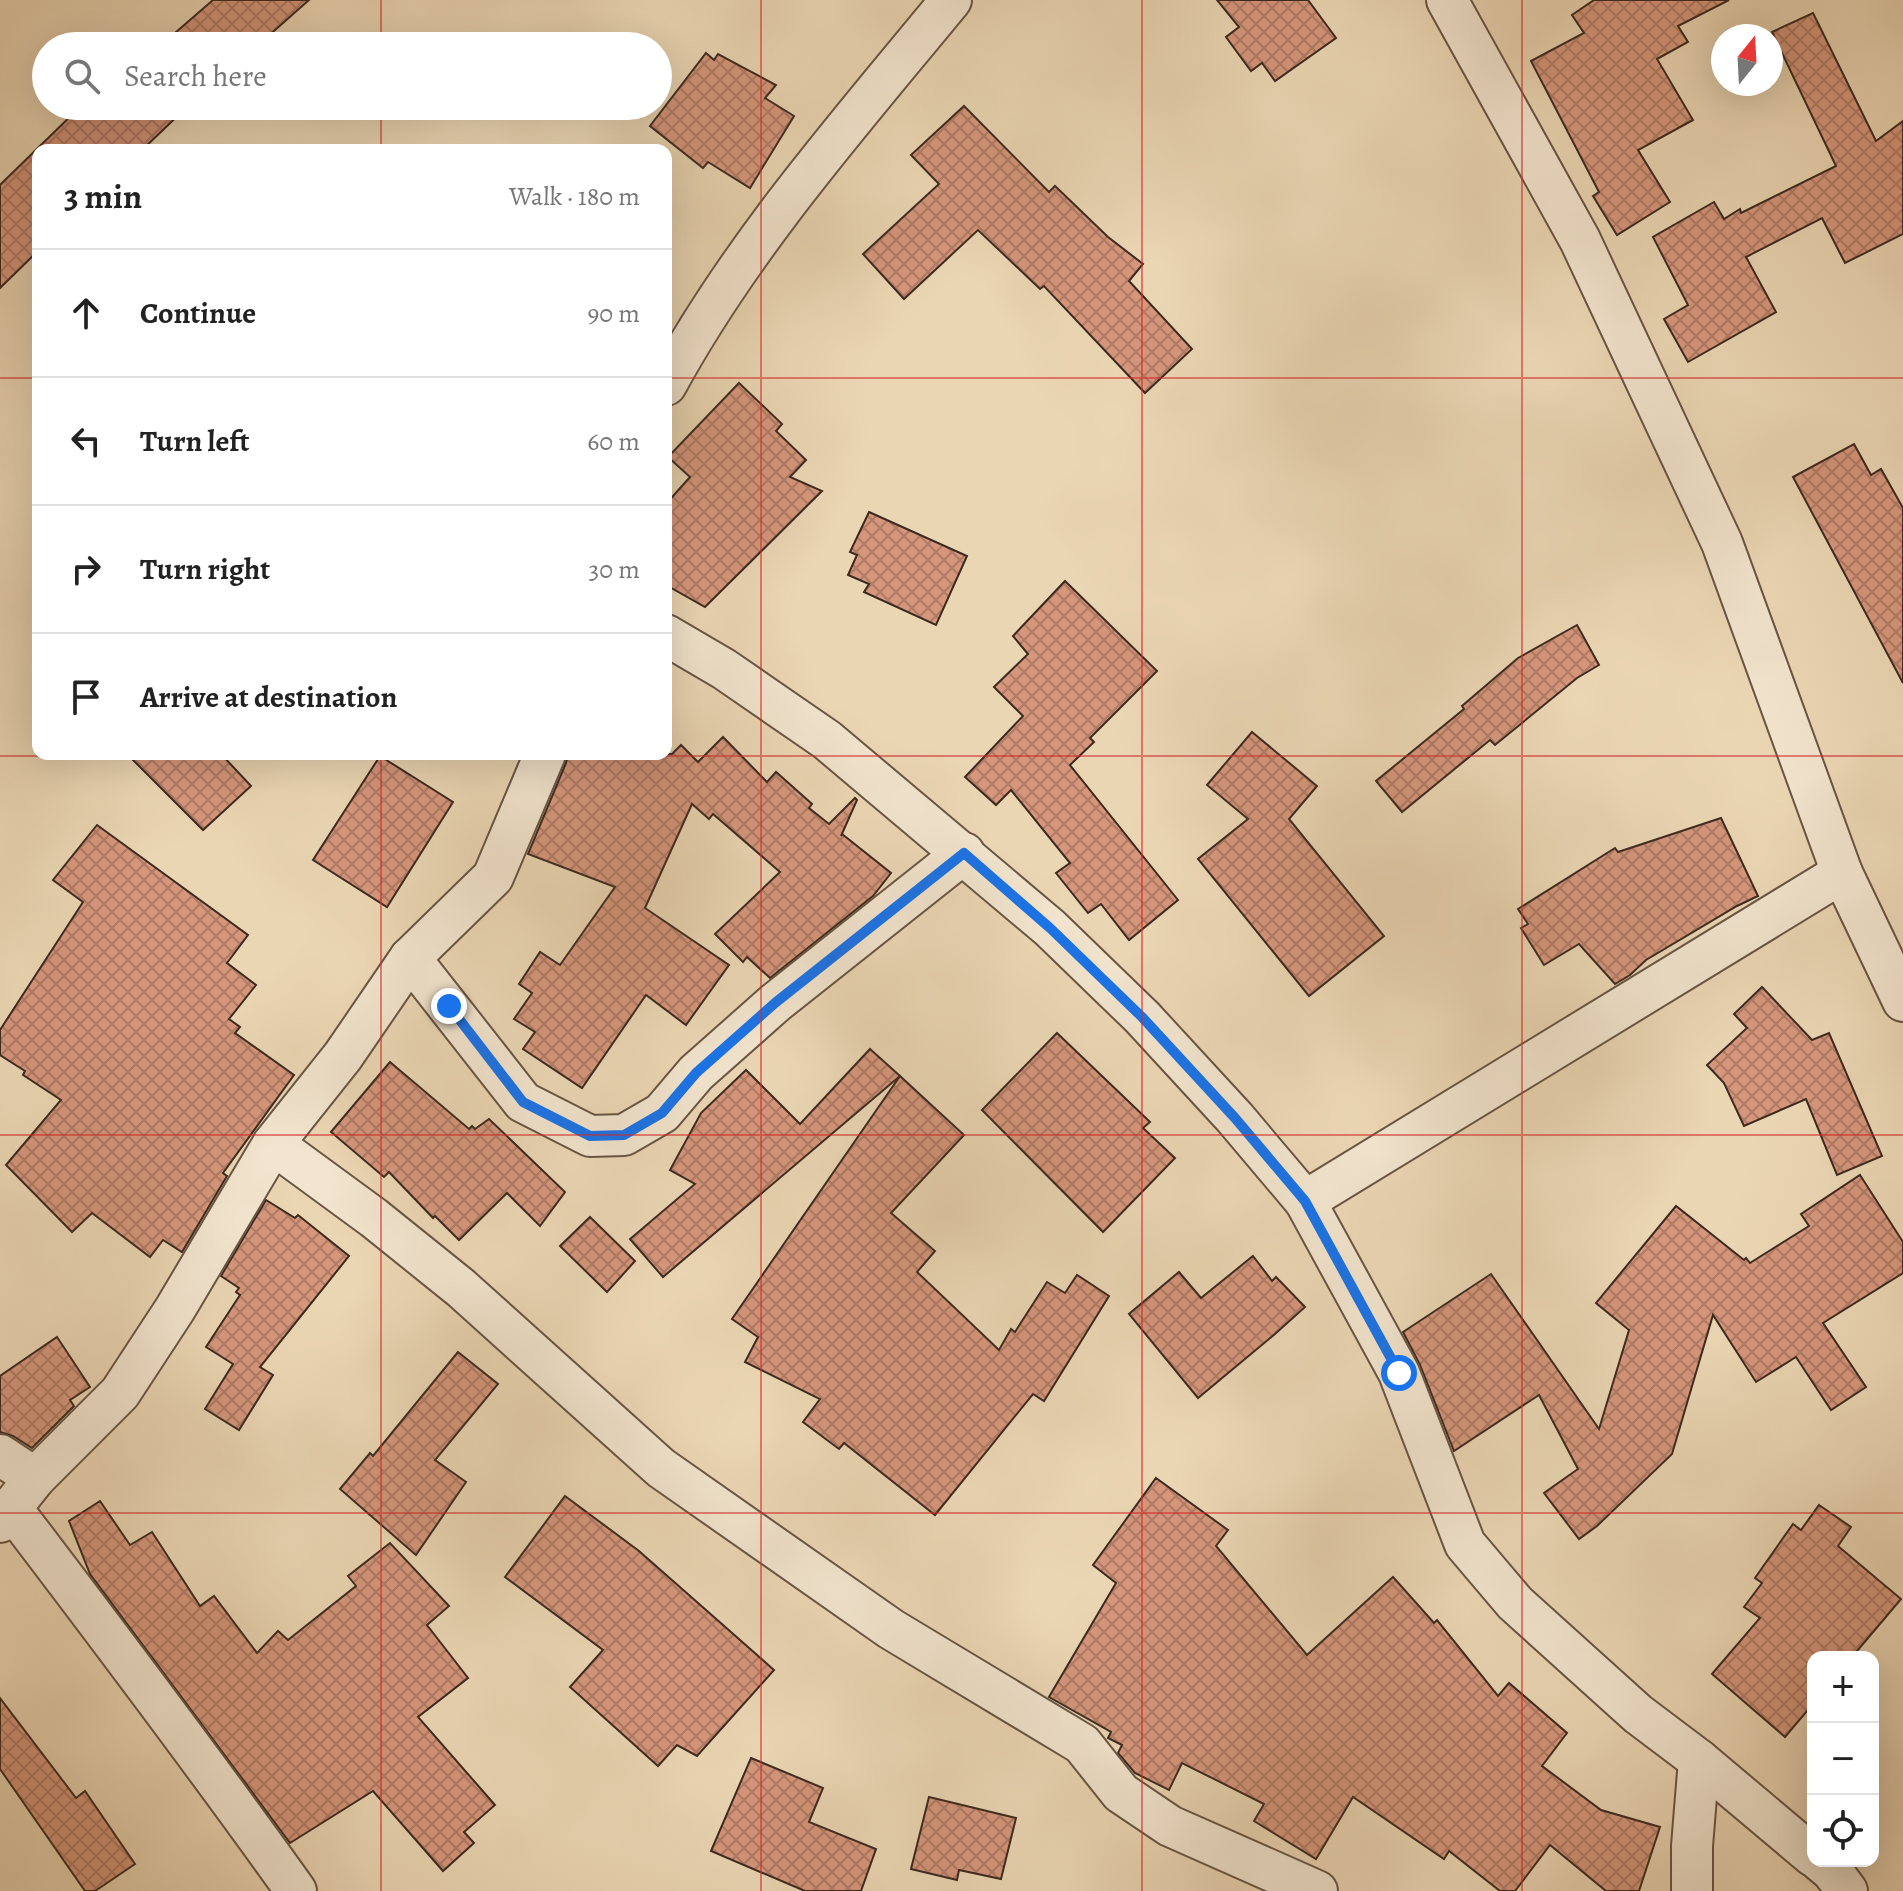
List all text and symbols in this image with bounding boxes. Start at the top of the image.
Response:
north arrow [1711,24,1783,96]
search box [32,32,672,120]
icon: search [60,54,104,98]
text: Search here [124,56,267,96]
text: 3 min [64,173,142,220]
text: Walk · 180 m [509,179,640,214]
icon: ahead [64,291,108,335]
text: Continue [140,293,256,333]
text: 90 m [588,296,640,331]
icon: left [64,419,108,463]
text: Turn left [140,421,249,461]
text: 60 m [587,424,640,459]
icon: right [64,547,108,591]
text: Turn right [140,549,270,589]
text: 30 m [589,552,640,587]
icon: arrive [64,675,108,719]
text: Arrive at destination [140,677,397,717]
route end [431,988,467,1024]
route start [1381,1355,1417,1391]
map controls [1807,1651,1879,1867]
button: + [1807,1651,1879,1723]
button: − [1807,1723,1879,1795]
button: locate [1807,1795,1879,1867]

